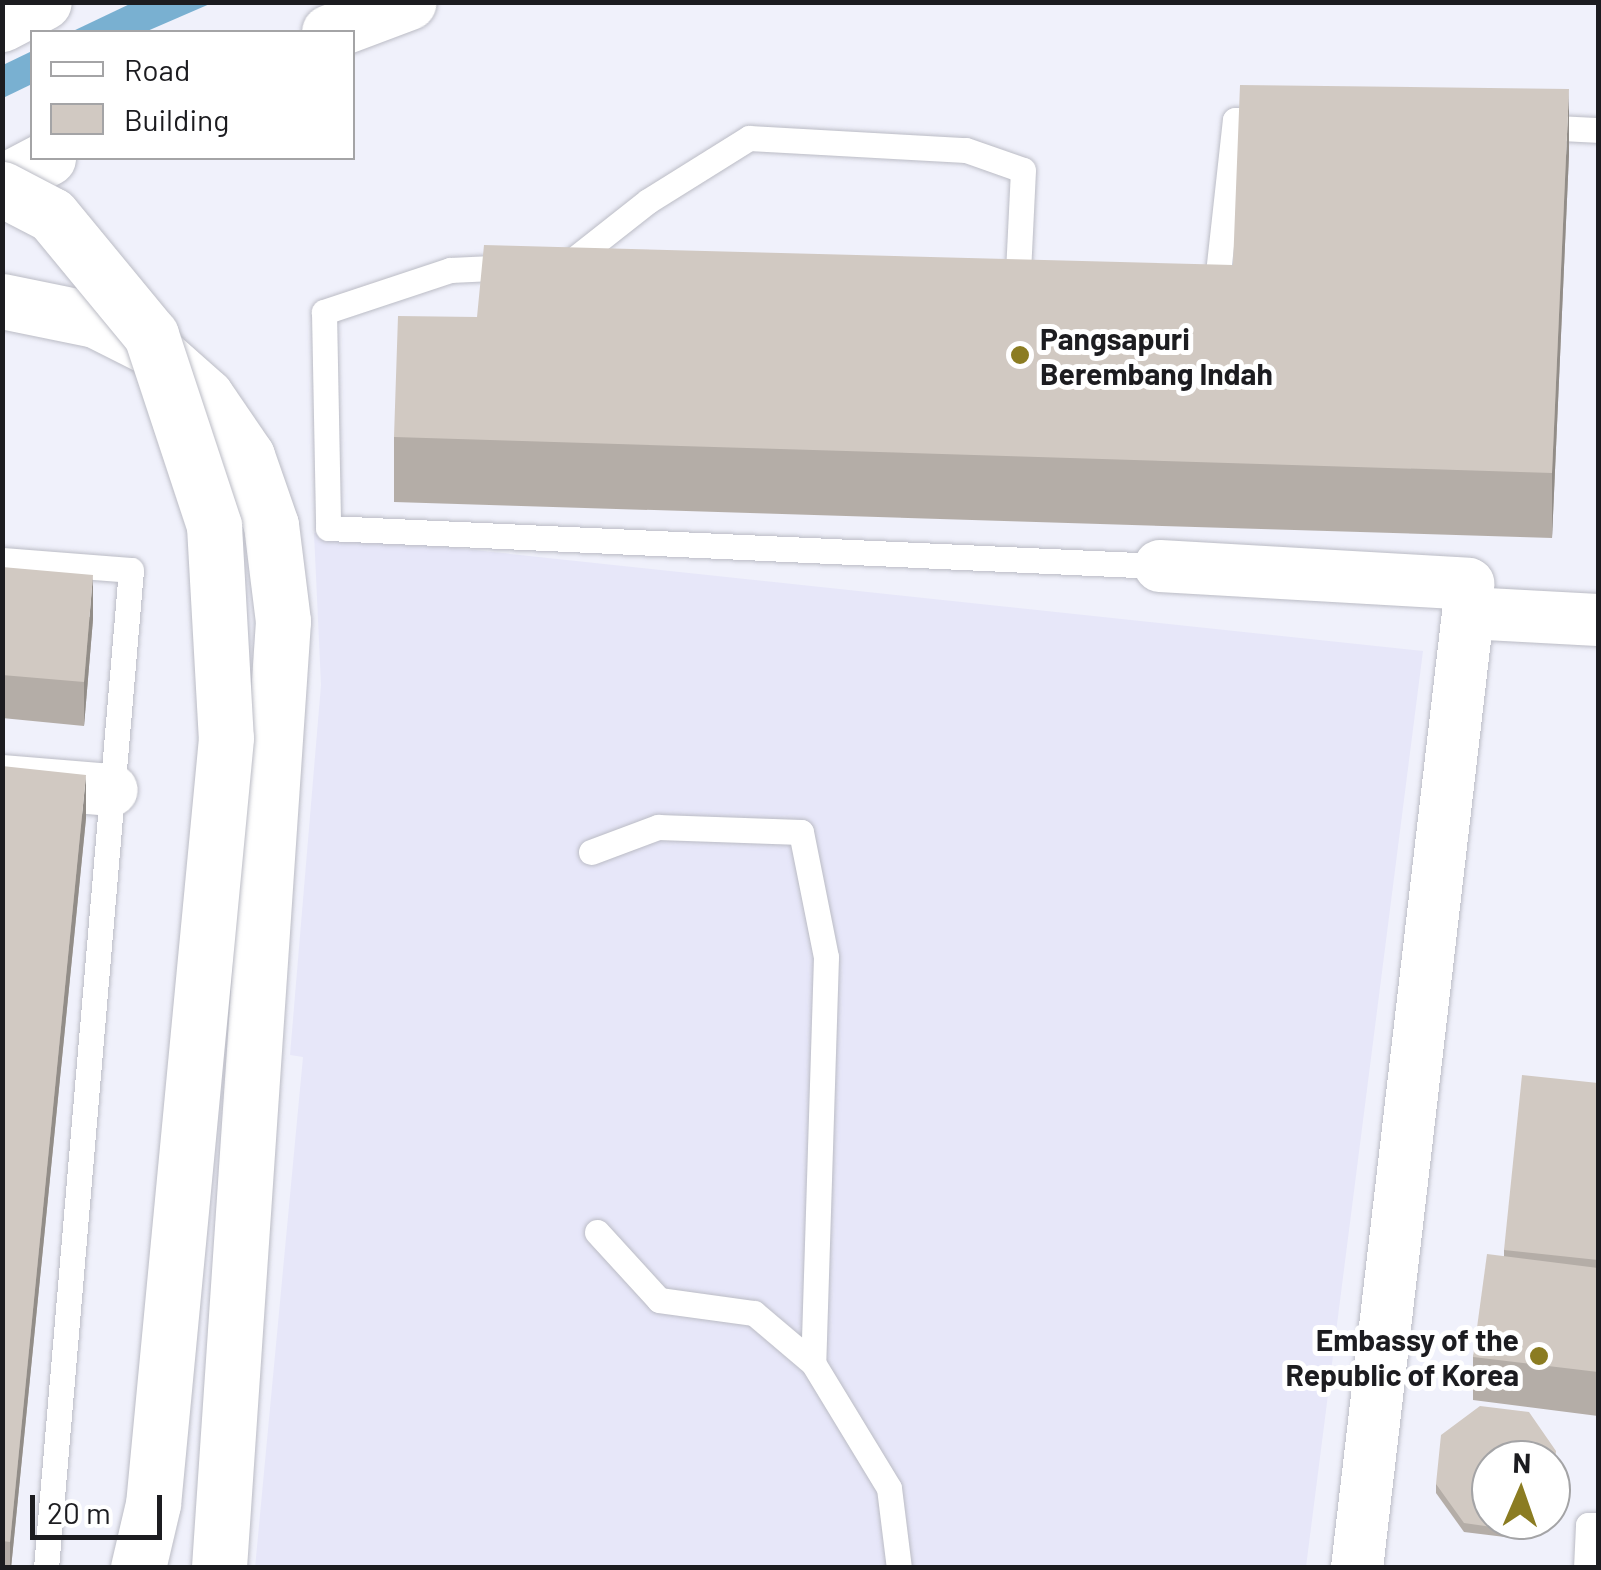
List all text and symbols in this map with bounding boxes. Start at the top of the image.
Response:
legend [30,30,355,160]
text: Road [124,51,190,87]
text: Building [124,101,229,137]
place label: Pangsapuri Berembang Indah [1040,320,1273,390]
marker: Pangsapuri Berembang Indah [1009,344,1031,366]
place label: Embassy of the Republic of Korea [1285,1321,1519,1392]
marker: Embassy of the Republic of Korea [1528,1345,1550,1367]
north arrow [1471,1440,1571,1540]
text: N [1512,1445,1532,1479]
scale bar [35,1475,168,1537]
text: 20 m [47,1494,111,1530]

